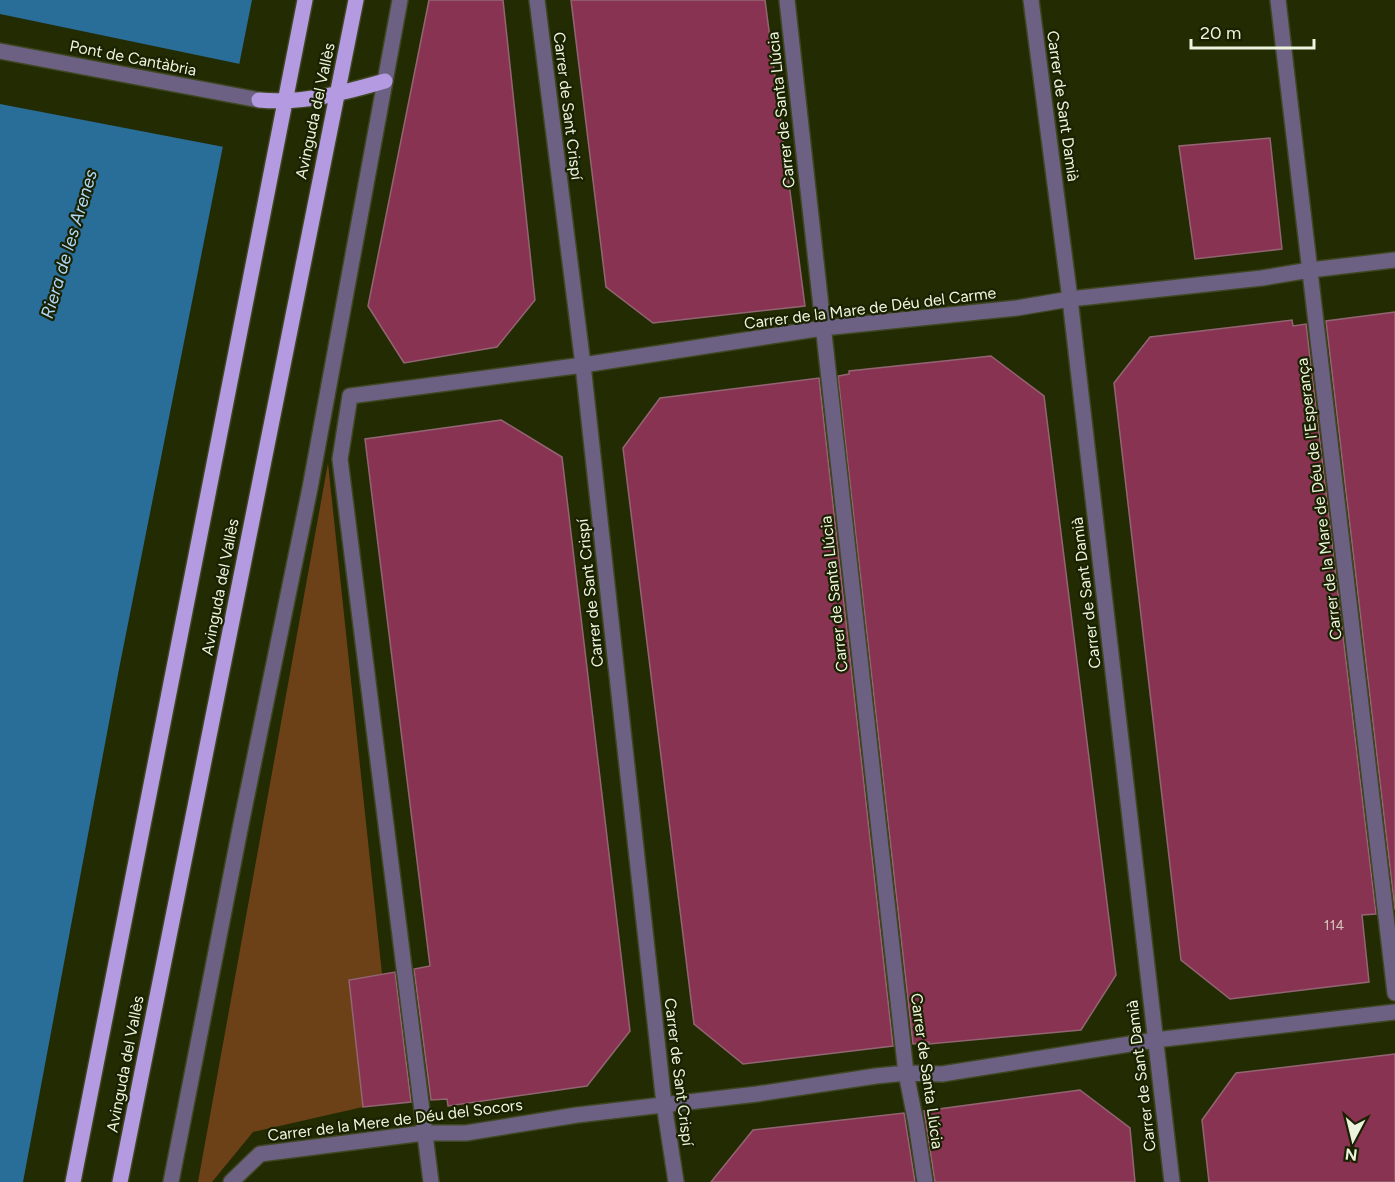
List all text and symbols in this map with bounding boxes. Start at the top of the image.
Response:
scale bar [1191,12,1314,50]
text: 20 m [1200,22,1241,44]
street label: Carrer de Sant Damià [1043,29,1083,183]
street label: Carrer de Sant Crispí [549,31,587,182]
street label: Carrer de Santa Llúcia [763,31,799,189]
street label: Pont de Cantàbria [68,36,198,80]
street label: Avinguda del Vallès [291,41,339,181]
water label: Riera de les Arenes [36,166,102,321]
street label: Carrer de la Mare de Déu del Carme [743,283,997,333]
street label: Carrer de la Mare de Déu de l'Esperança [1292,357,1346,641]
street label: Carrer de Santa Llúcia [816,515,852,673]
street label: Carrer de Sant Damià [1067,516,1105,670]
street label: Avinguda del Vallès [197,517,243,657]
street label: Carrer de Sant Crispí [573,517,607,668]
house number: 114 [1324,917,1344,934]
street label: Carrer de Santa Llúcia [907,992,947,1150]
street label: Avinguda del Vallès [102,994,148,1134]
street label: Carrer de Sant Crispí [660,997,698,1148]
street label: Carrer de Sant Damià [1122,999,1160,1153]
street label: Carrer de la Mere de Déu del Socors [266,1095,524,1145]
north arrow [1323,1110,1383,1170]
text: N [1344,1144,1359,1165]

